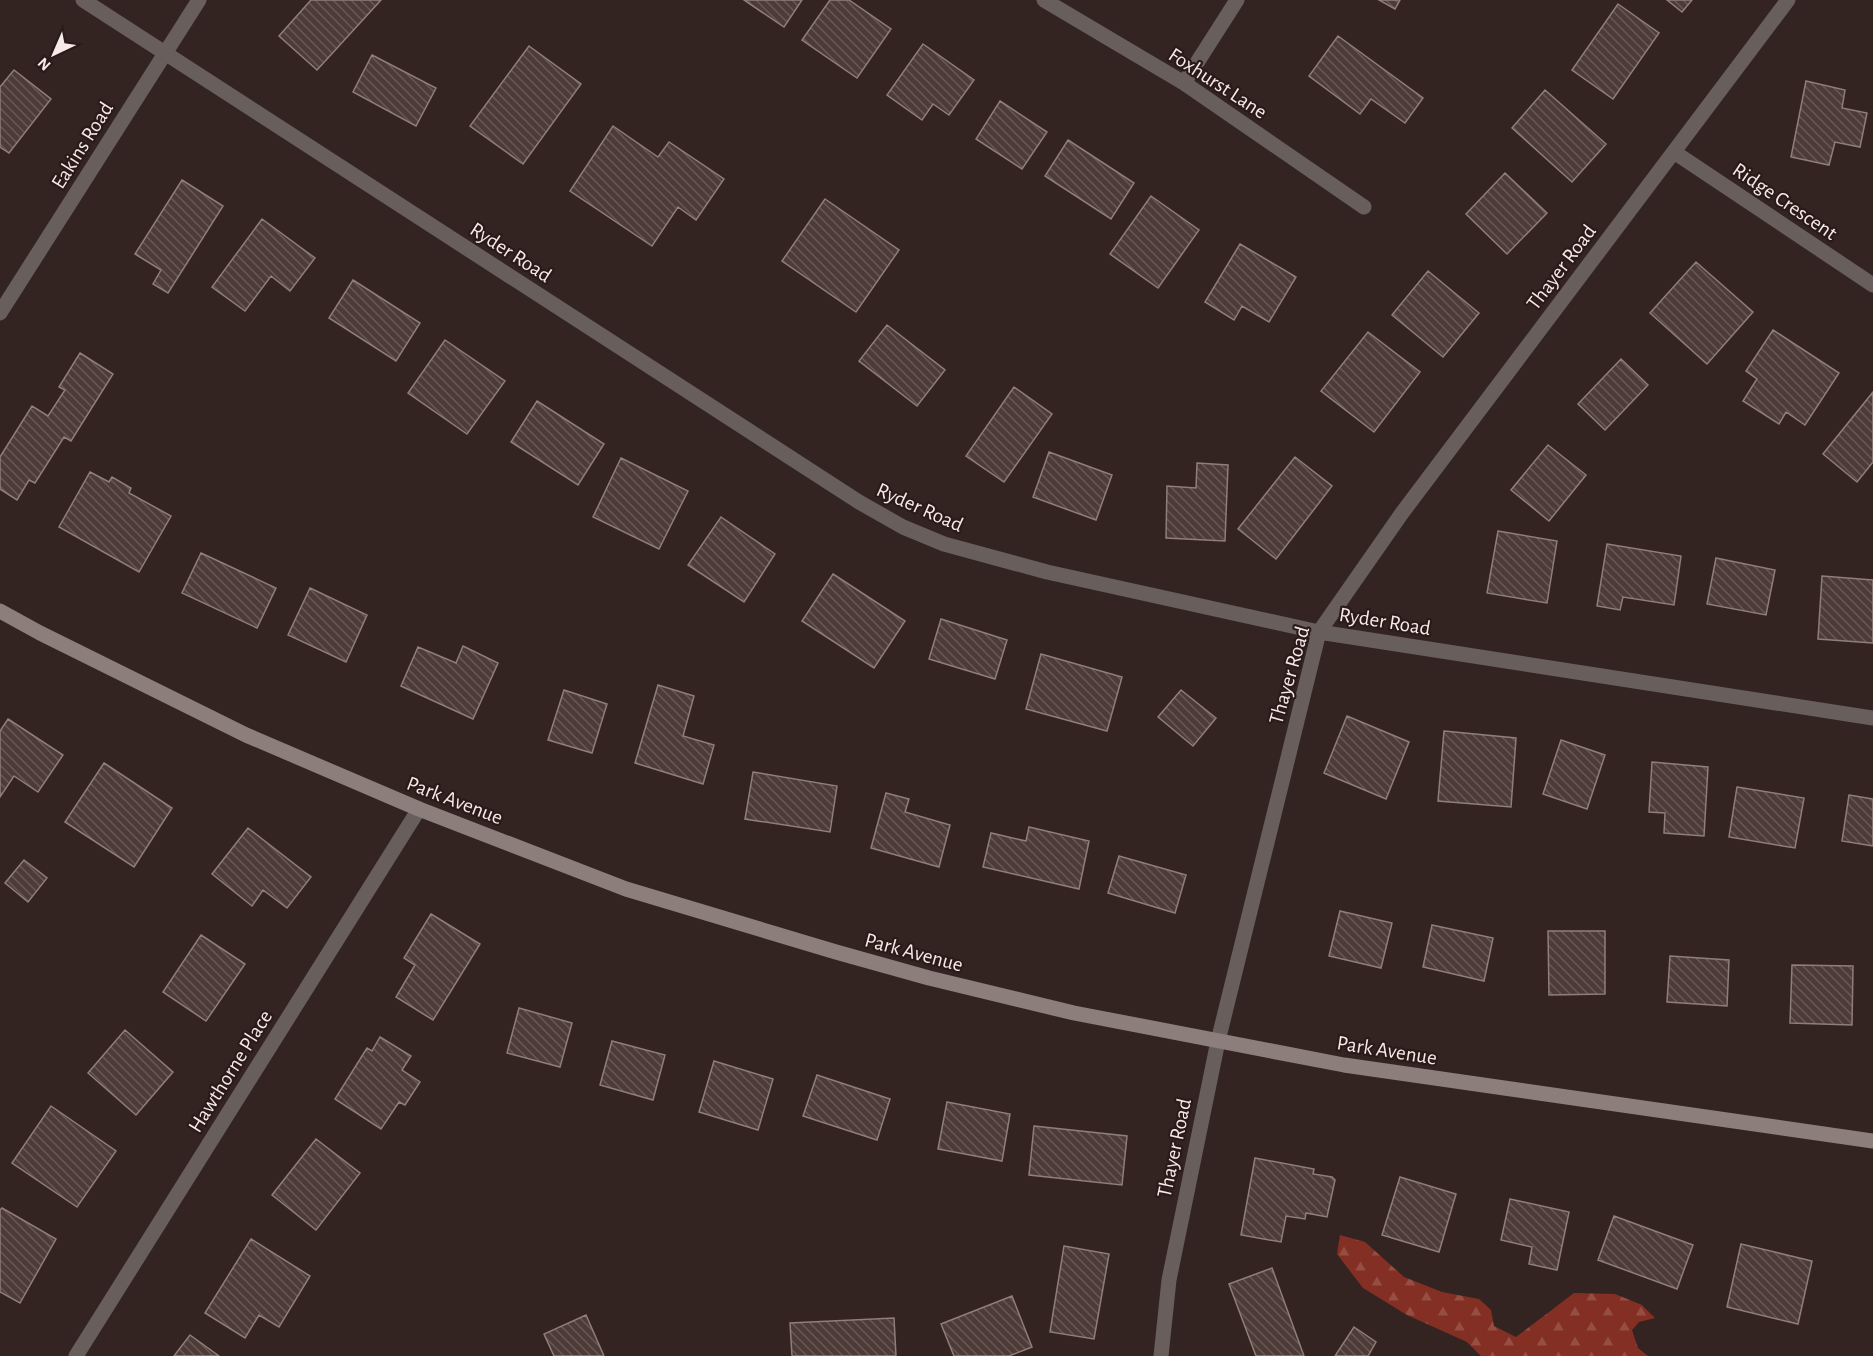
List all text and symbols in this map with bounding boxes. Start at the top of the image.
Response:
north arrow [24,24,84,84]
street label: Foxhurst Lane [1165,44,1271,123]
text: N [35,54,54,74]
street label: Eakins Road [48,98,117,192]
street label: Ridge Crescent [1729,159,1841,244]
street label: Ryder Road [466,218,555,286]
street label: Thayer Road [1523,221,1600,314]
street label: Ryder Road [873,479,966,536]
street label: Ryder Road [1338,604,1432,639]
street label: Thayer Road [1265,624,1313,726]
street label: Park Avenue [404,773,506,828]
street label: Park Avenue [862,929,965,976]
street label: Hawthorne Place [185,1007,276,1136]
street label: Park Avenue [1335,1032,1438,1069]
street label: Thayer Road [1154,1097,1195,1200]

